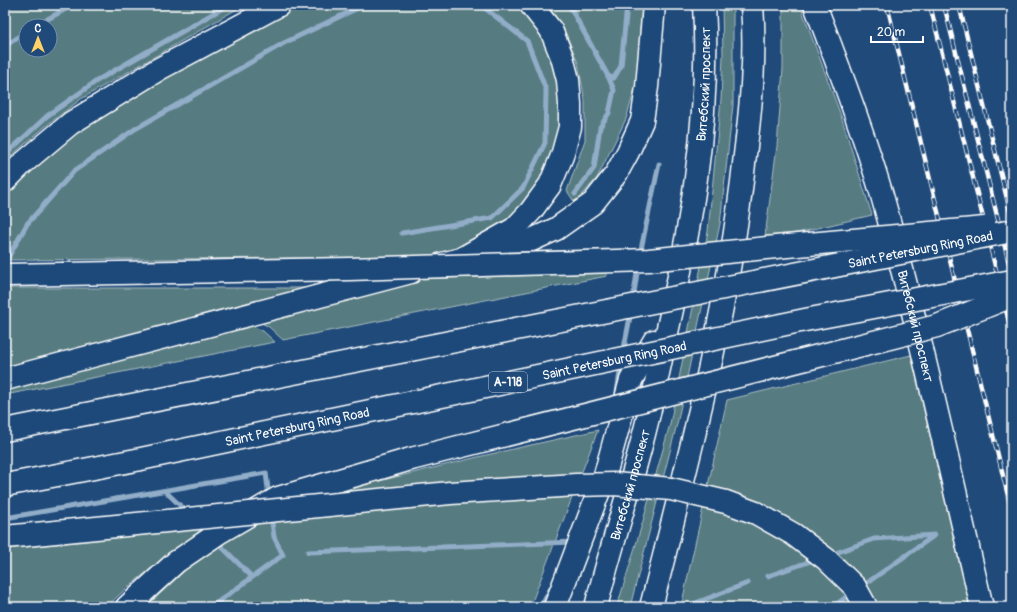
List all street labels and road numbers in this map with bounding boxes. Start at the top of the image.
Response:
street label: Витебский проспект [693,26,714,142]
street label: Saint Petersburg Ring Road [847,228,994,272]
street label: Витебский проспект [894,269,937,384]
street label: Saint Petersburg Ring Road [541,338,688,384]
road number: А-118 [489,372,527,392]
street label: Saint Petersburg Ring Road [224,404,371,450]
street label: Витебский проспект [608,427,654,542]

